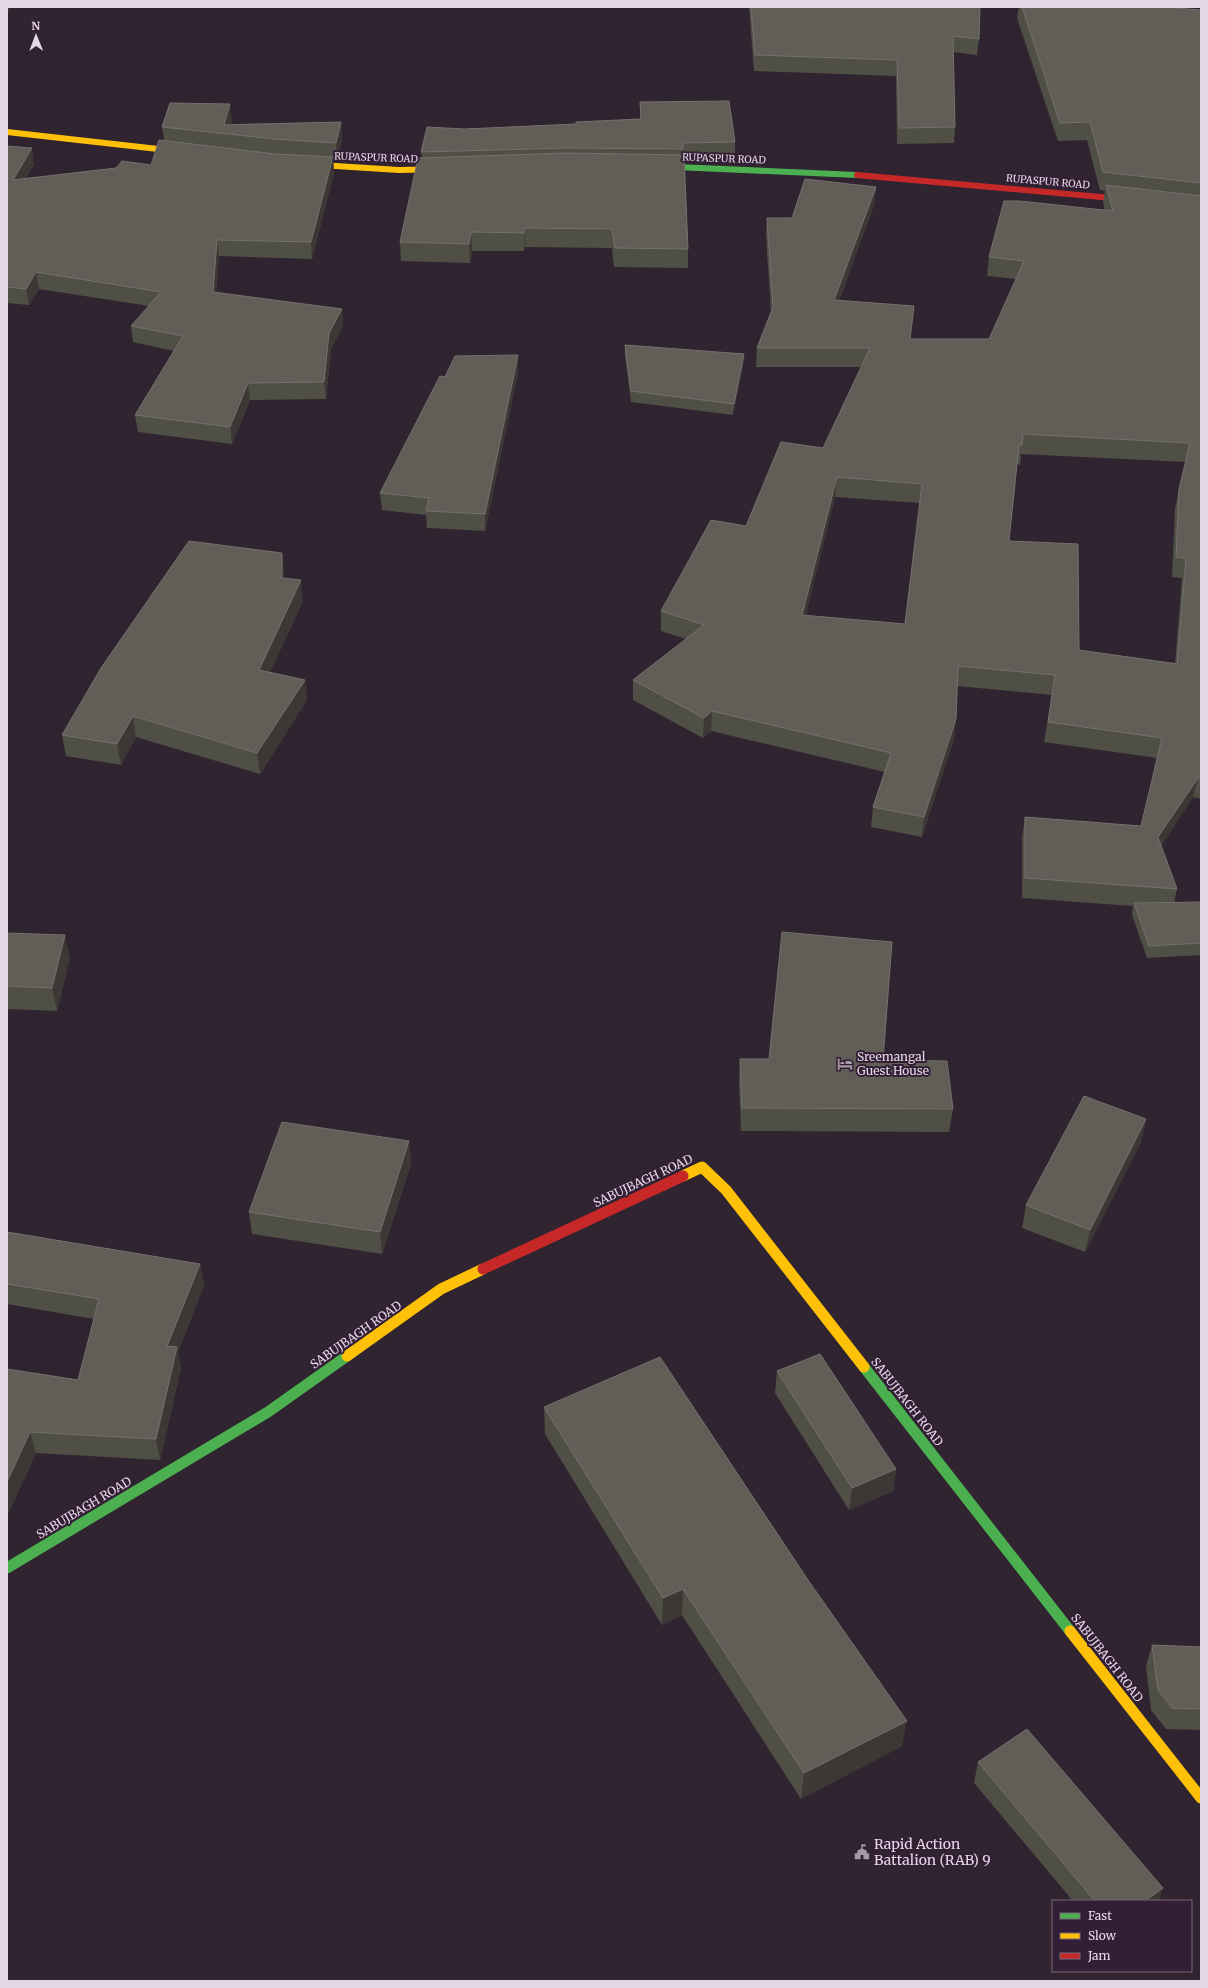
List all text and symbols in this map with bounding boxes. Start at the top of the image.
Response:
north arrow [16,16,56,56]
text: N [31,19,41,33]
street label: RUPASPUR ROAD [334,150,419,165]
street label: RUPASPUR ROAD [682,151,767,166]
street label: RUPASPUR ROAD [1006,171,1091,192]
place label: Sreemangal Guest House [857,1049,929,1078]
hotel icon: Sreemangal Guest House [836,1055,854,1073]
street label: SABUJBAGH ROAD [591,1151,695,1210]
street label: SABUJBAGH ROAD [307,1297,404,1372]
street label: SABUJBAGH ROAD [868,1354,947,1449]
street label: SABUJBAGH ROAD [34,1473,134,1542]
street label: SABUJBAGH ROAD [1068,1610,1147,1705]
place label: Rapid Action Battalion (RAB) 9 [874,1835,991,1869]
public building icon: Rapid Action Battalion (RAB) 9 [853,1843,871,1861]
legend [1052,1900,1192,1972]
text: Fast [1088,1908,1112,1923]
text: Slow [1088,1928,1117,1943]
text: Jam [1087,1948,1111,1963]

